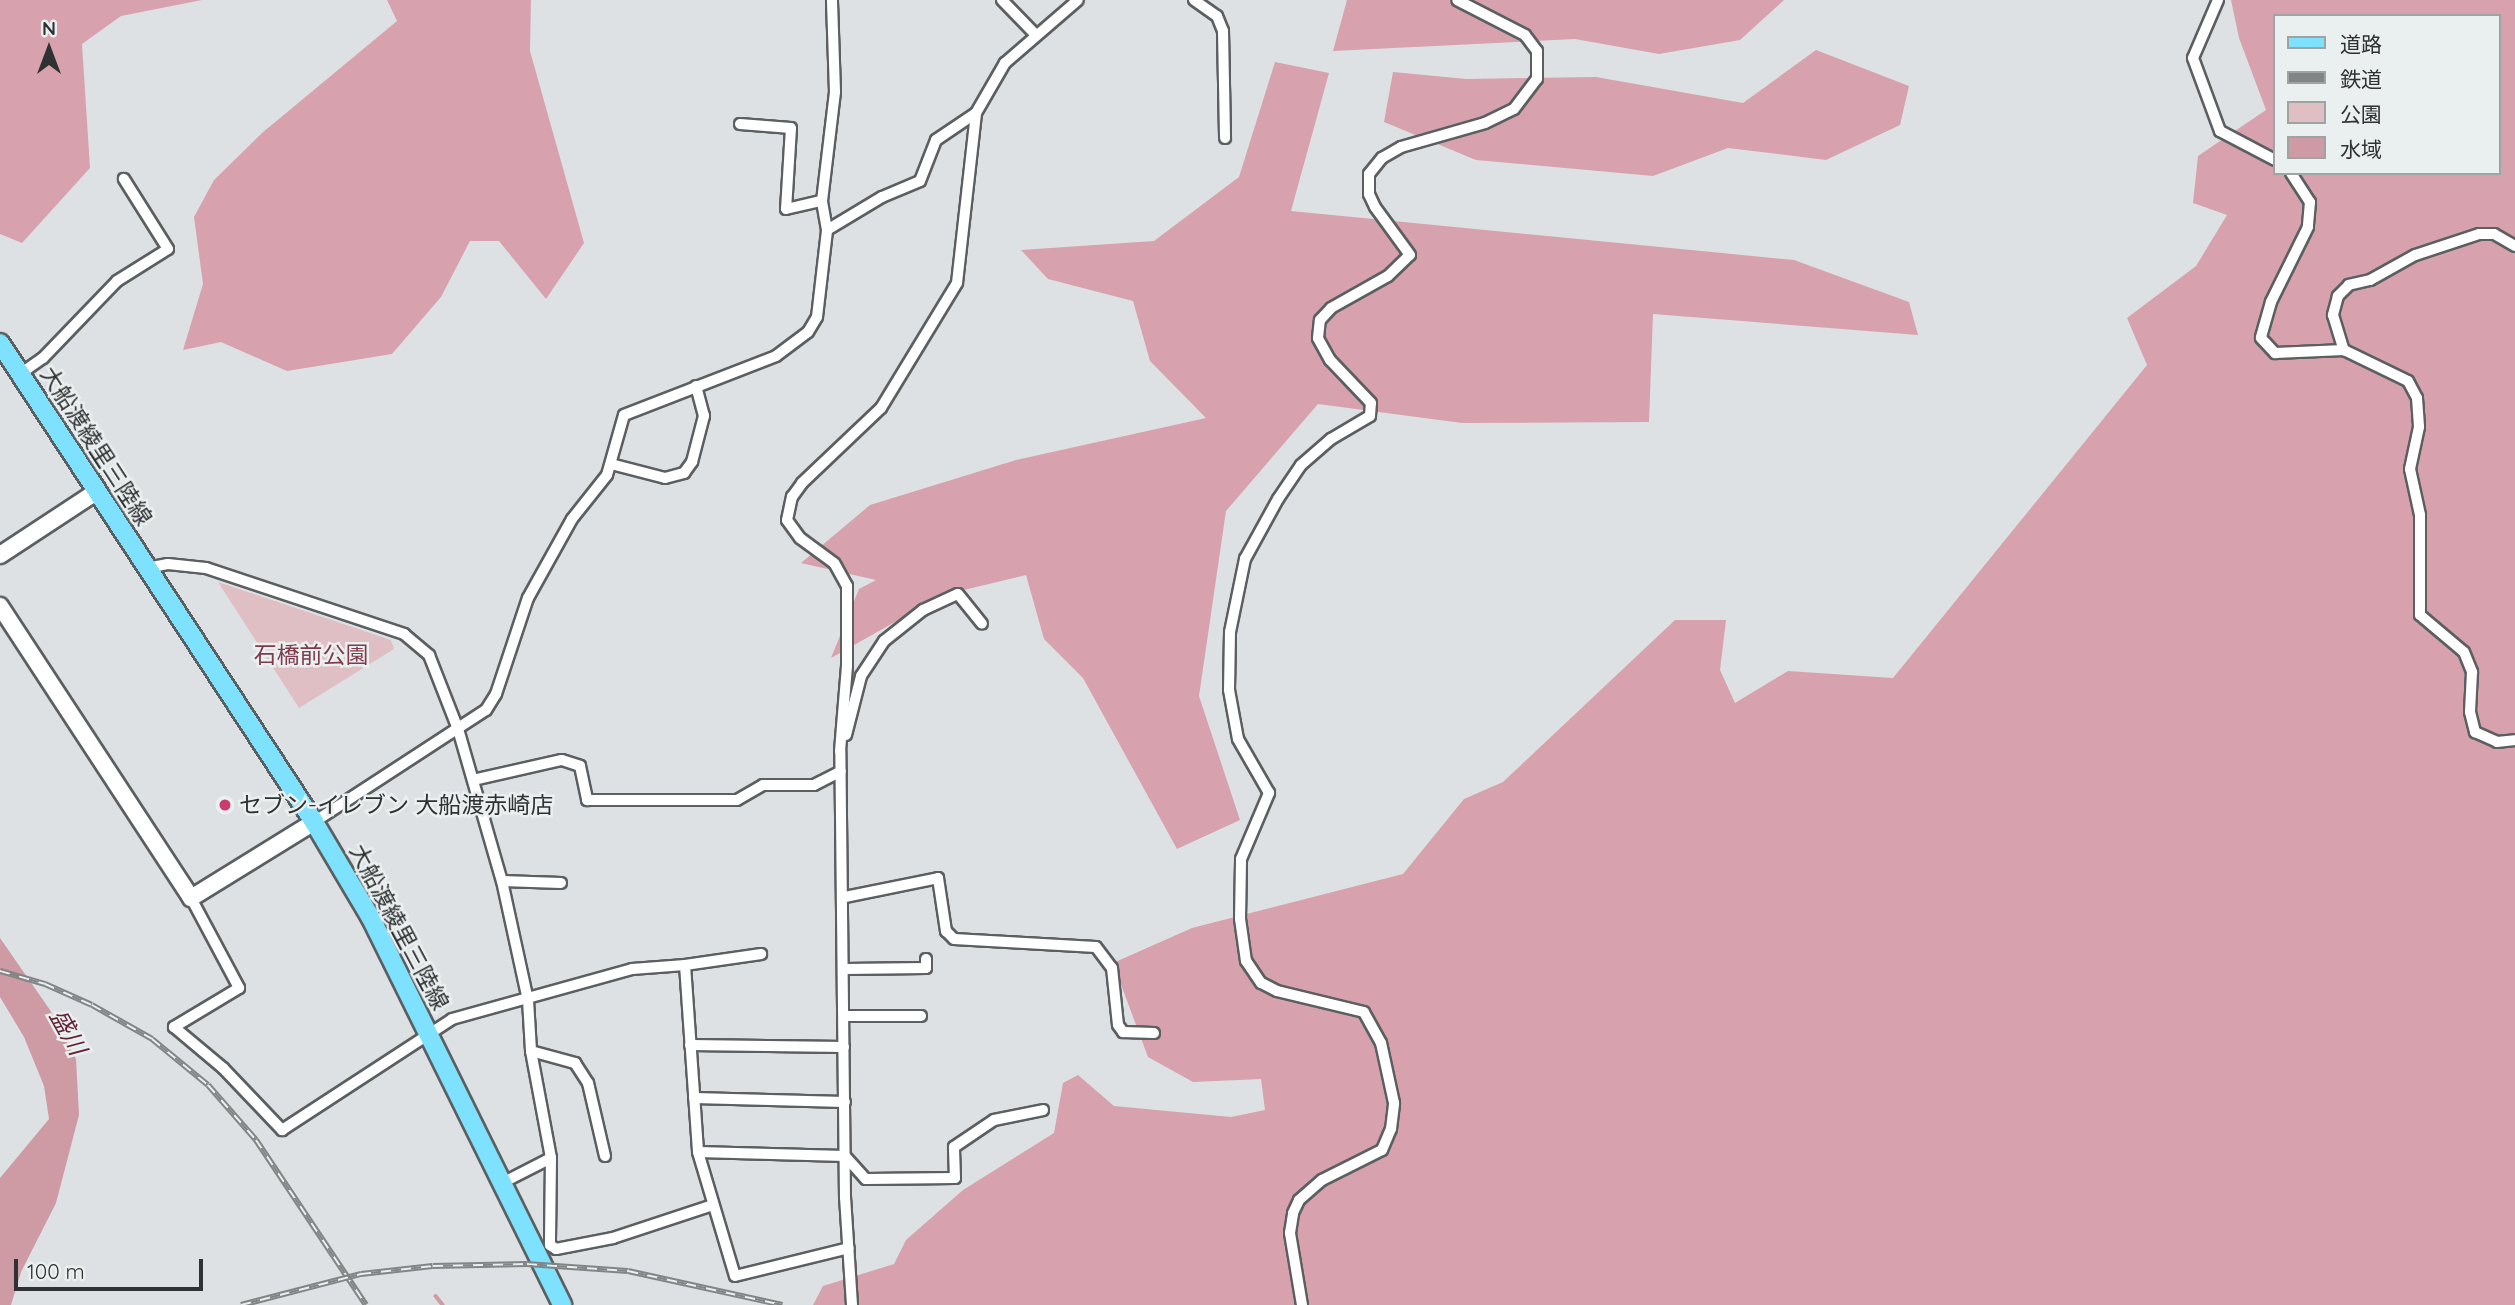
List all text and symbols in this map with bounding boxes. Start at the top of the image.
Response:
north arrow [14,14,84,84]
legend [2274,14,2501,175]
text: N [42,16,56,40]
text: 道路 [2340,31,2382,57]
text: 鉄道 [2340,66,2382,92]
text: 公園 [2340,101,2382,127]
text: 水域 [2340,136,2382,162]
street label: 大船渡綾里三陸線 [34,361,158,531]
park label: 石橋前公園 [254,641,368,669]
place label: セブン-イレブン 大船渡赤崎店 [239,791,553,819]
marker: セブン-イレブン 大船渡赤崎店 [217,797,233,813]
street label: 大船渡綾里三陸線 [344,839,454,1015]
water label: 盛川 [44,1004,92,1060]
scale bar [18,1246,206,1290]
text: 100 m [27,1258,85,1284]

